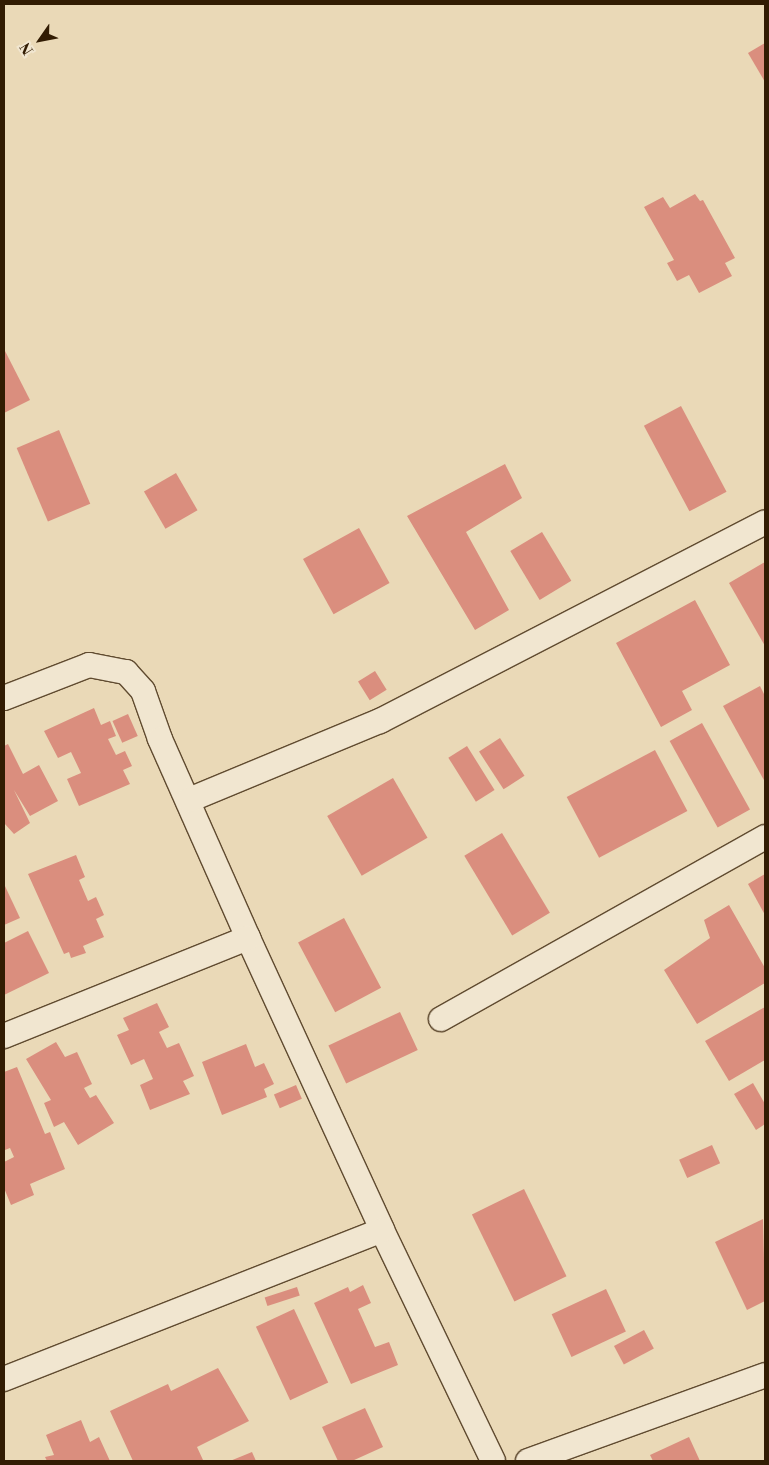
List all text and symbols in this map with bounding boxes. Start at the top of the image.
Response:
north arrow [15,15,65,65]
text: N [17,39,38,58]

